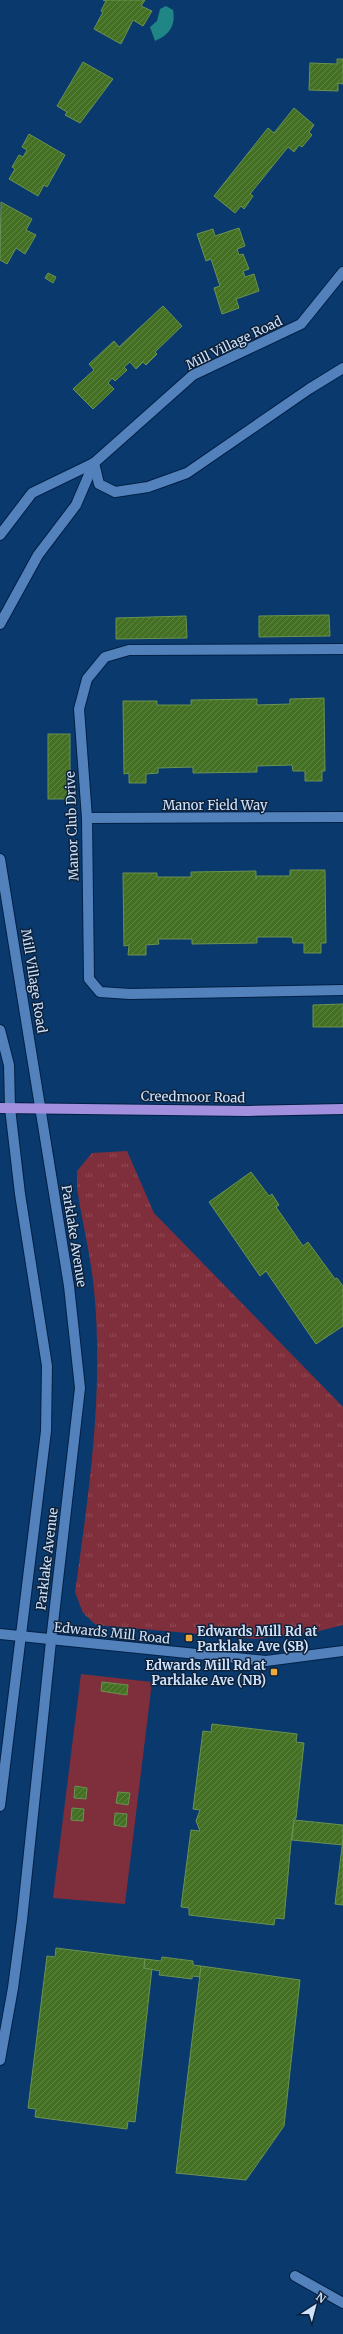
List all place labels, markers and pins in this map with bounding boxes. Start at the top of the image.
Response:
place label: Edwards Mill Rd at Parklake Ave (SB) [197,1623,318,1655]
marker: Edwards Mill Rd at Parklake Ave (SB) [184,1633,194,1643]
place label: Edwards Mill Rd at Parklake Ave (NB) [146,1657,267,1689]
marker: Edwards Mill Rd at Parklake Ave (NB) [269,1667,279,1677]

